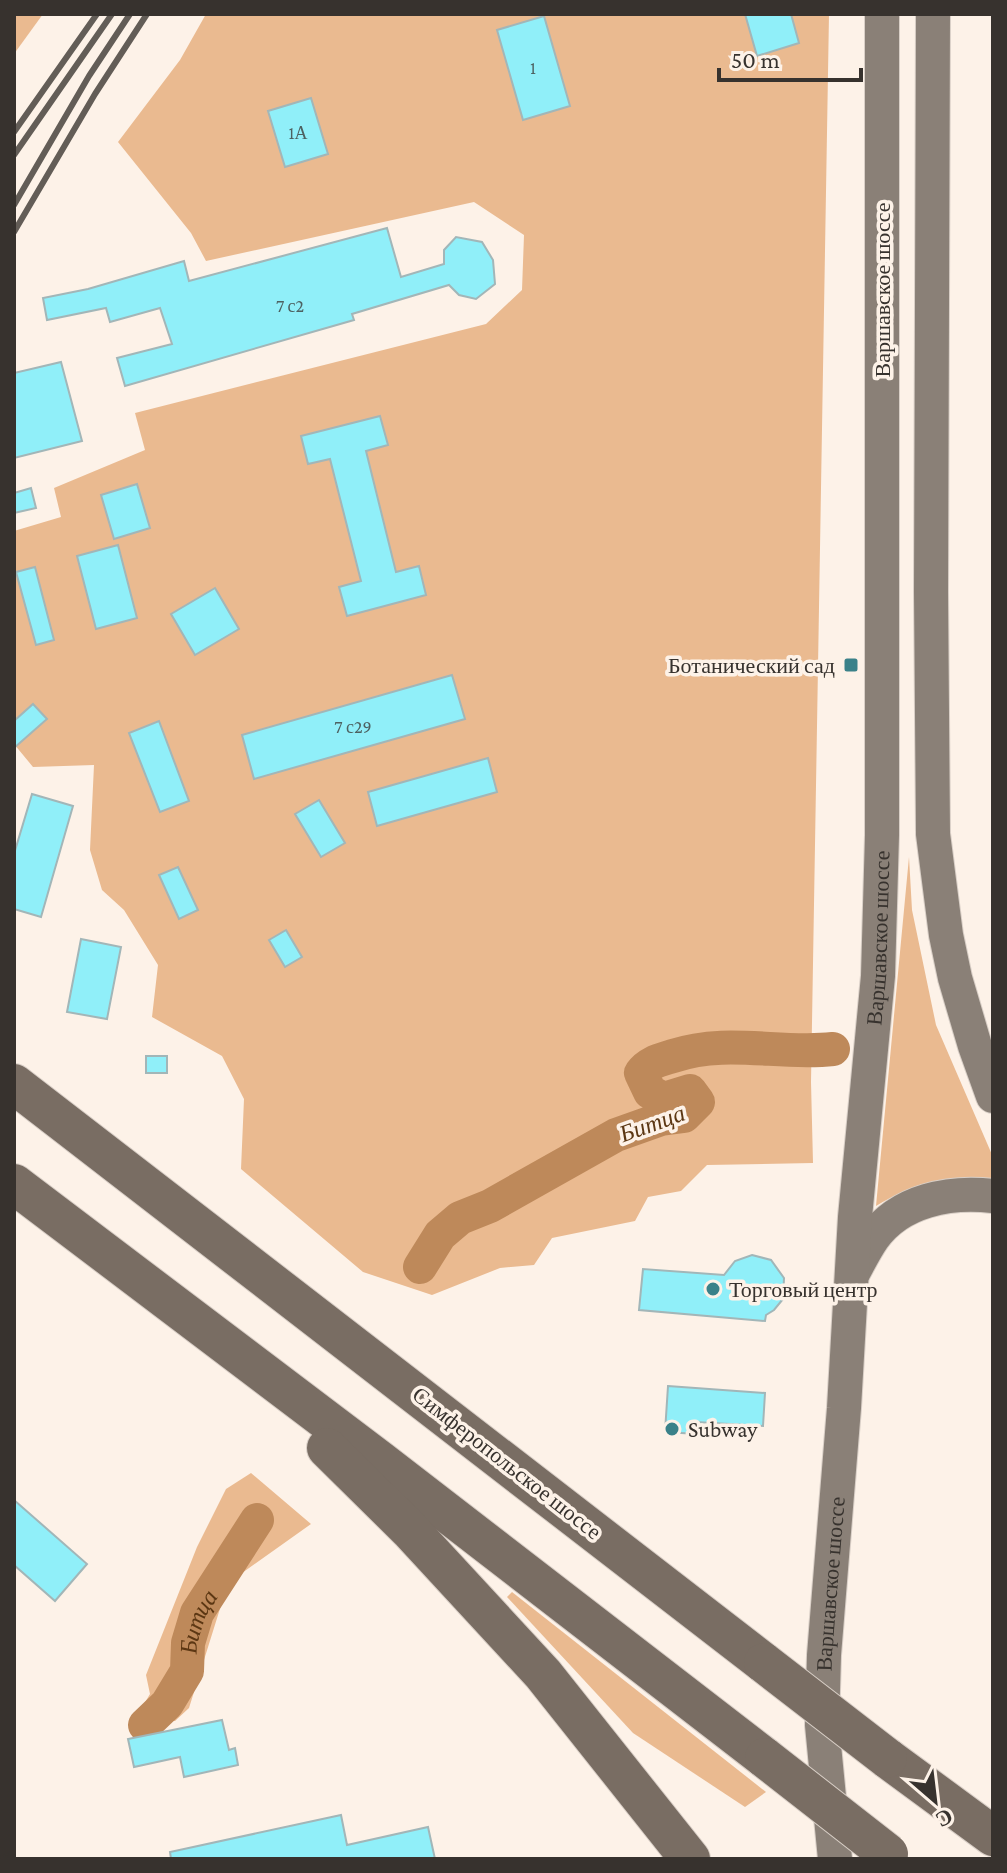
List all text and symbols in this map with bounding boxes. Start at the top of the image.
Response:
scale bar [719,32,861,82]
text: 50 m [731,46,780,73]
house number: 1 [530,58,536,78]
house number: 1А [289,123,307,143]
street label: Варшавское шоссе [870,203,895,377]
house number: 7 с2 [276,296,304,316]
place label: Ботанический сад [668,653,835,678]
marker: Ботанический сад [842,656,860,674]
house number: 7 с29 [334,717,372,737]
street label: Варшавское шоссе [861,850,894,1026]
water label: Битца [615,1099,688,1148]
place label: Торговый центр [729,1277,878,1302]
marker: Торговый центр [704,1280,722,1298]
street label: Симферопольское шоссе [408,1382,606,1544]
place label: Subway [688,1417,758,1442]
marker: Subway [663,1420,681,1438]
street label: Варшавское шоссе [811,1496,849,1672]
water label: Битца [174,1584,222,1655]
north arrow [895,1761,975,1841]
text: С [931,1803,957,1833]

